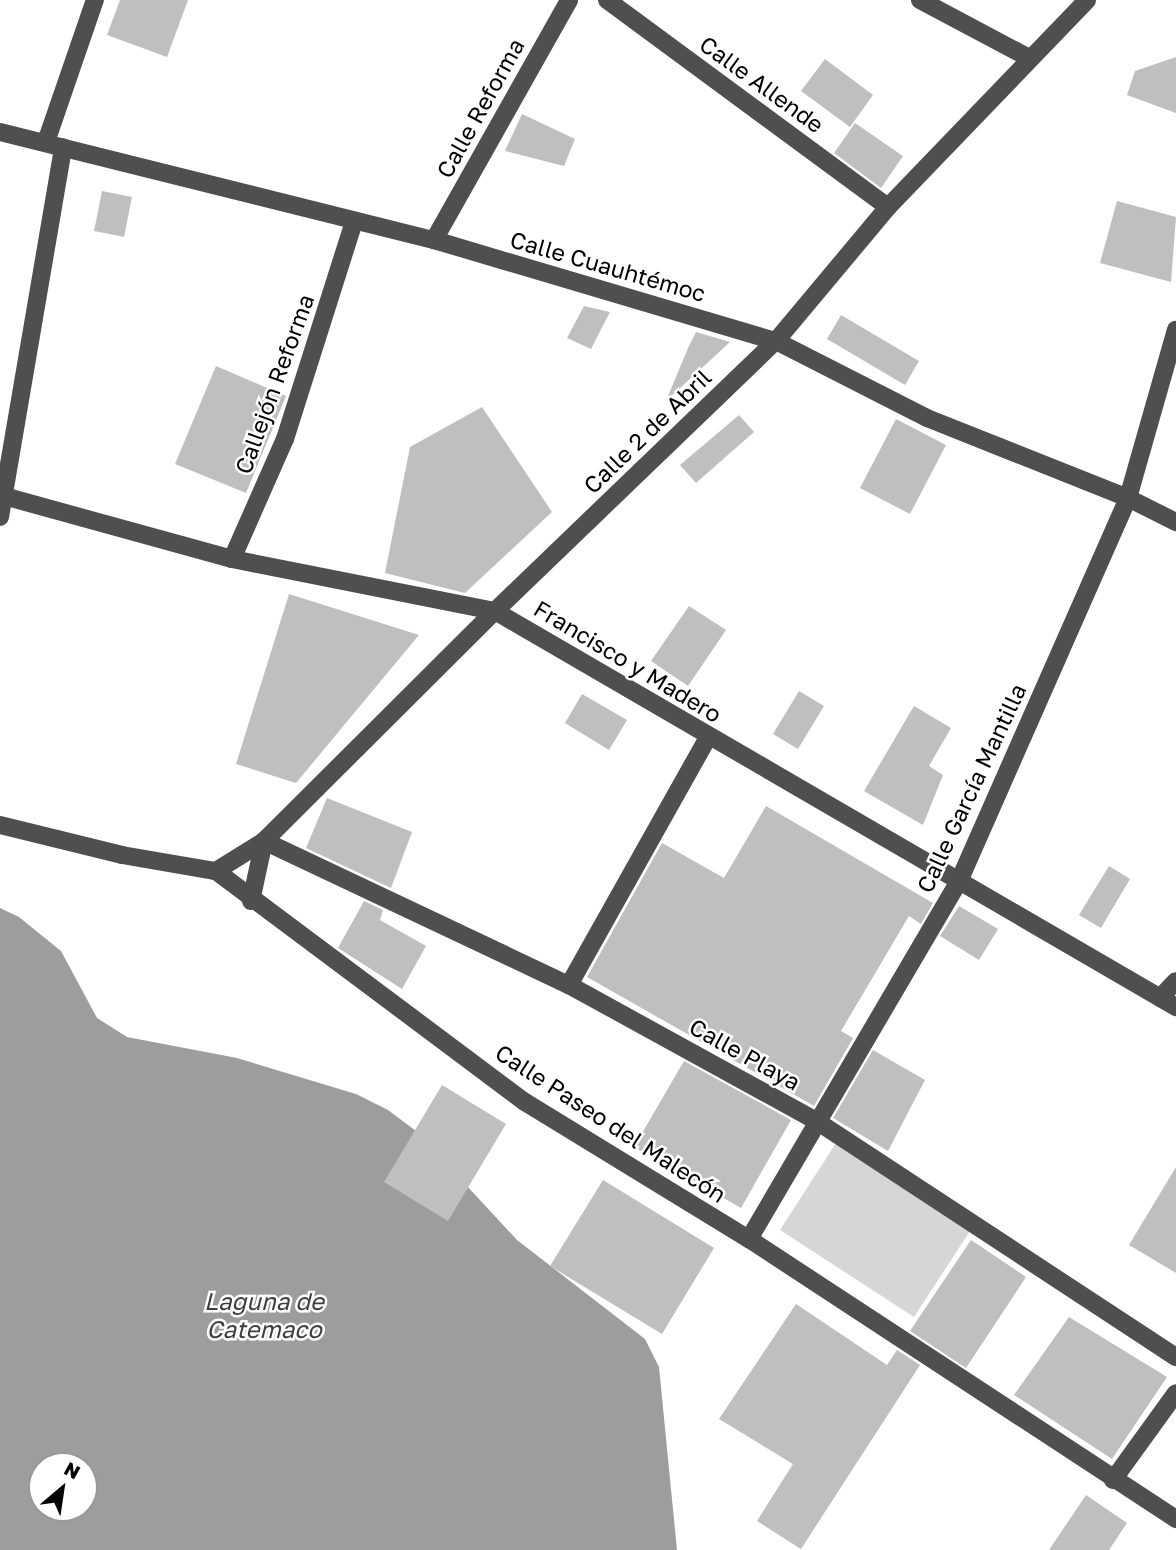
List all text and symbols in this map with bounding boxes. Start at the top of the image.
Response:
street label: Calle Allende [695,30,829,138]
street label: Calle Reforma [430,34,530,182]
street label: Calle Cuauhtémoc [507,225,709,307]
street label: Callejón Reforma [229,290,319,478]
street label: Calle 2 de Abril [577,363,717,499]
street label: Francisco y Madero [529,594,727,728]
street label: Calle García Mantilla [910,679,1032,897]
street label: Calle Playa [685,1012,805,1096]
street label: Calle Paseo del Malecón [490,1038,732,1208]
water label: Laguna de Catemaco [204,1287,324,1343]
north arrow [28,1452,98,1522]
text: N [61,1456,84,1484]

